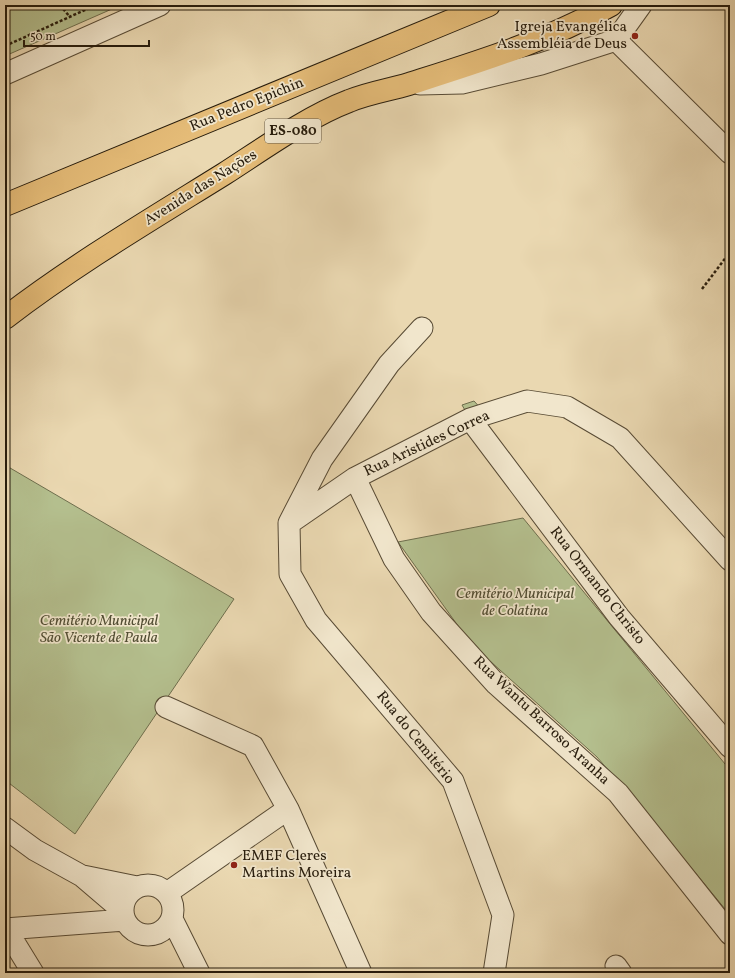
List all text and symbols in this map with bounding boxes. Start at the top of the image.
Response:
place label: Igreja Evangélica Assembléia de Deus [497,17,627,55]
scale bar [24,22,149,48]
text: 50 m [30,29,56,45]
marker: Igreja Evangélica Assembléia de Deus [630,31,640,41]
street label: Rua Pedro Epichin [187,73,307,137]
road number: ES-080 [265,119,321,143]
street label: Avenida das Nações [141,145,261,231]
street label: Rua Aristides Correa [361,406,493,482]
street label: Rua Ormando Christo [544,523,650,649]
park label: Cemitério Municipal de Colatina [456,584,574,622]
park label: Cemitério Municipal São Vicente de Paula [40,611,158,649]
street label: Rua Wantu Barroso Aranha [468,652,614,790]
street label: Rua do Cemitério [371,687,459,789]
place label: EMEF Cleres Martins Moreira [242,846,351,884]
marker: EMEF Cleres Martins Moreira [229,860,239,870]

